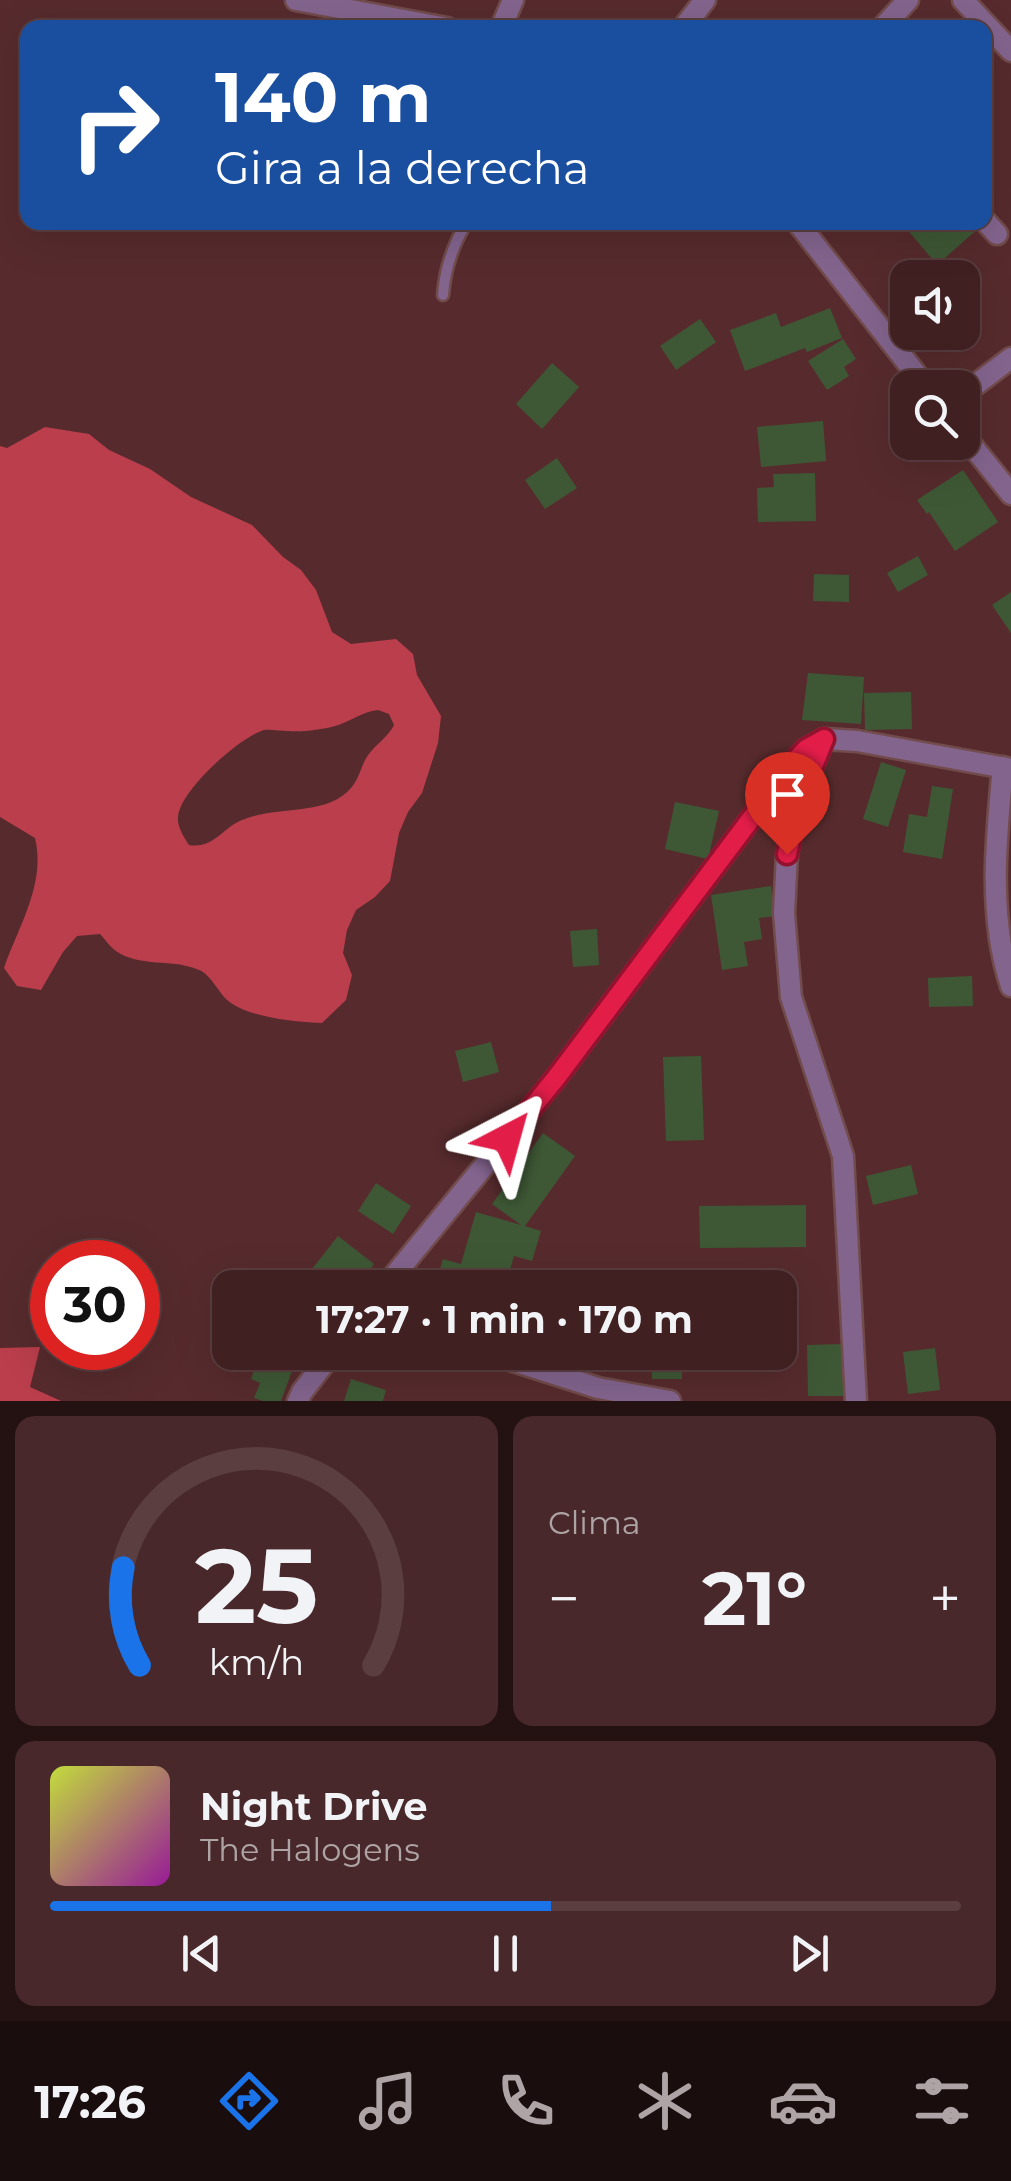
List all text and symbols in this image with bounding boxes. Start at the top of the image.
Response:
text: 140 m [215,54,431,140]
icon: right [50,60,180,190]
text: Gira a la derecha [215,140,590,195]
map controls [890,260,980,460]
button: sound [890,260,980,350]
button: search [890,370,980,460]
pin [745,752,830,855]
icon: arrive [760,767,815,822]
position arrow [455,1086,559,1190]
speed limit sign: 30 [30,1240,160,1370]
text: 17:27 · 1 min · 170 m [316,1296,693,1343]
text: Clima [548,1503,641,1542]
text: 25 [195,1522,318,1649]
text: 21° [702,1552,807,1644]
text: − [548,1565,580,1632]
text: + [929,1565,961,1632]
text: km/h [209,1640,304,1684]
text: Night Drive [200,1783,427,1830]
text: The Halogens [200,1830,420,1869]
icon: previous [174,1926,229,1981]
icon: pause [478,1926,533,1981]
icon: next [782,1926,837,1981]
icon: directions [214,2066,284,2136]
icon: music [353,2066,423,2136]
icon: phone [491,2066,561,2136]
icon: climate [630,2066,700,2136]
icon: car [768,2066,838,2136]
icon: filters [907,2066,977,2136]
text: 17:26 [34,2074,146,2129]

